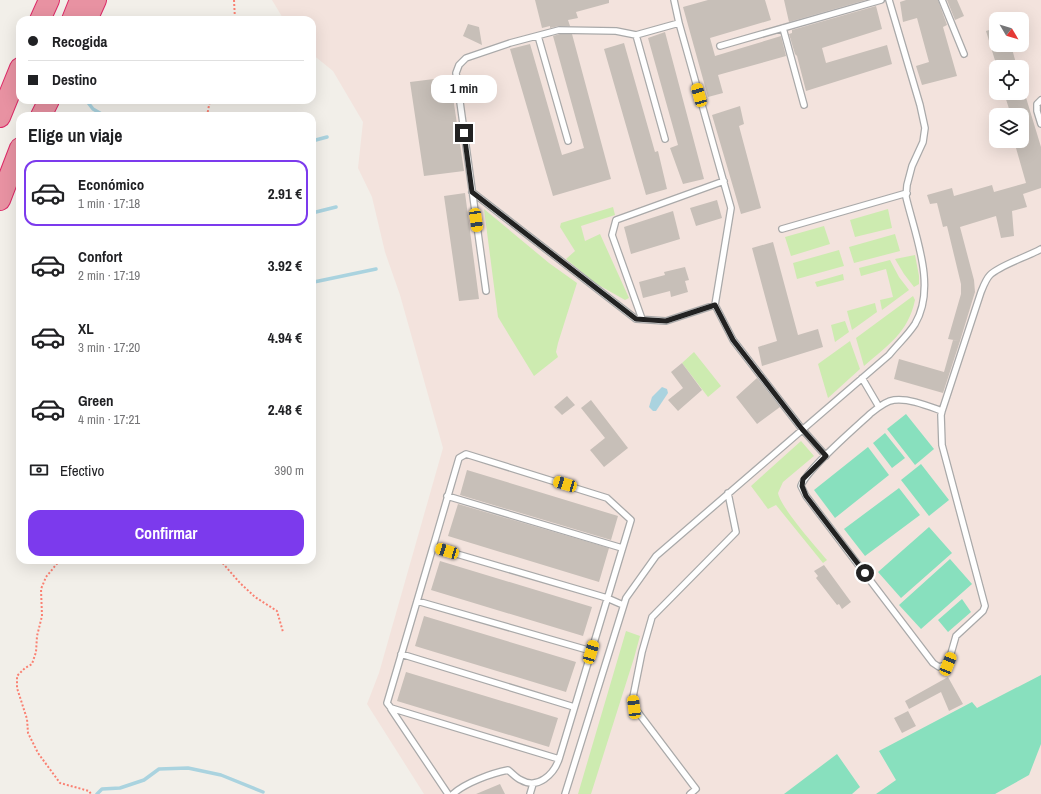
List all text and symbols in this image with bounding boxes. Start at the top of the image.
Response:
north arrow [989,12,1029,52]
map controls [989,12,1029,148]
text: Recogida [52,31,107,52]
button: locate [989,60,1029,100]
text: Destino [52,69,97,90]
callout: 1 min [431,75,497,103]
text: 1 min [450,80,478,97]
car [690,82,708,108]
button: layers [989,108,1029,148]
text: Elige un viaje [28,123,122,148]
route end [455,124,473,142]
text: Económico [78,174,144,195]
icon: car [30,175,66,211]
text: 2.91 € [268,183,302,204]
text: 1 min · 17:18 [78,195,140,212]
car [468,207,484,233]
text: Confort [78,246,122,267]
icon: car [30,247,66,283]
text: 3.92 € [268,255,302,276]
text: 2 min · 17:19 [78,267,140,284]
text: XL [78,318,94,339]
icon: car [30,319,66,355]
text: 4.94 € [268,327,302,348]
text: 3 min · 17:20 [78,339,140,356]
text: Green [78,390,114,411]
icon: car [30,391,66,427]
text: 2.48 € [268,399,302,420]
text: 4 min · 17:21 [78,411,140,428]
icon: cash [28,459,50,481]
text: Efectivo [60,460,104,481]
text: 390 m [274,462,304,479]
car [552,475,578,493]
button: Confirmar [28,510,304,556]
car [434,542,460,560]
route start [856,564,874,582]
car [582,639,600,665]
car [938,651,958,677]
car [627,694,641,720]

